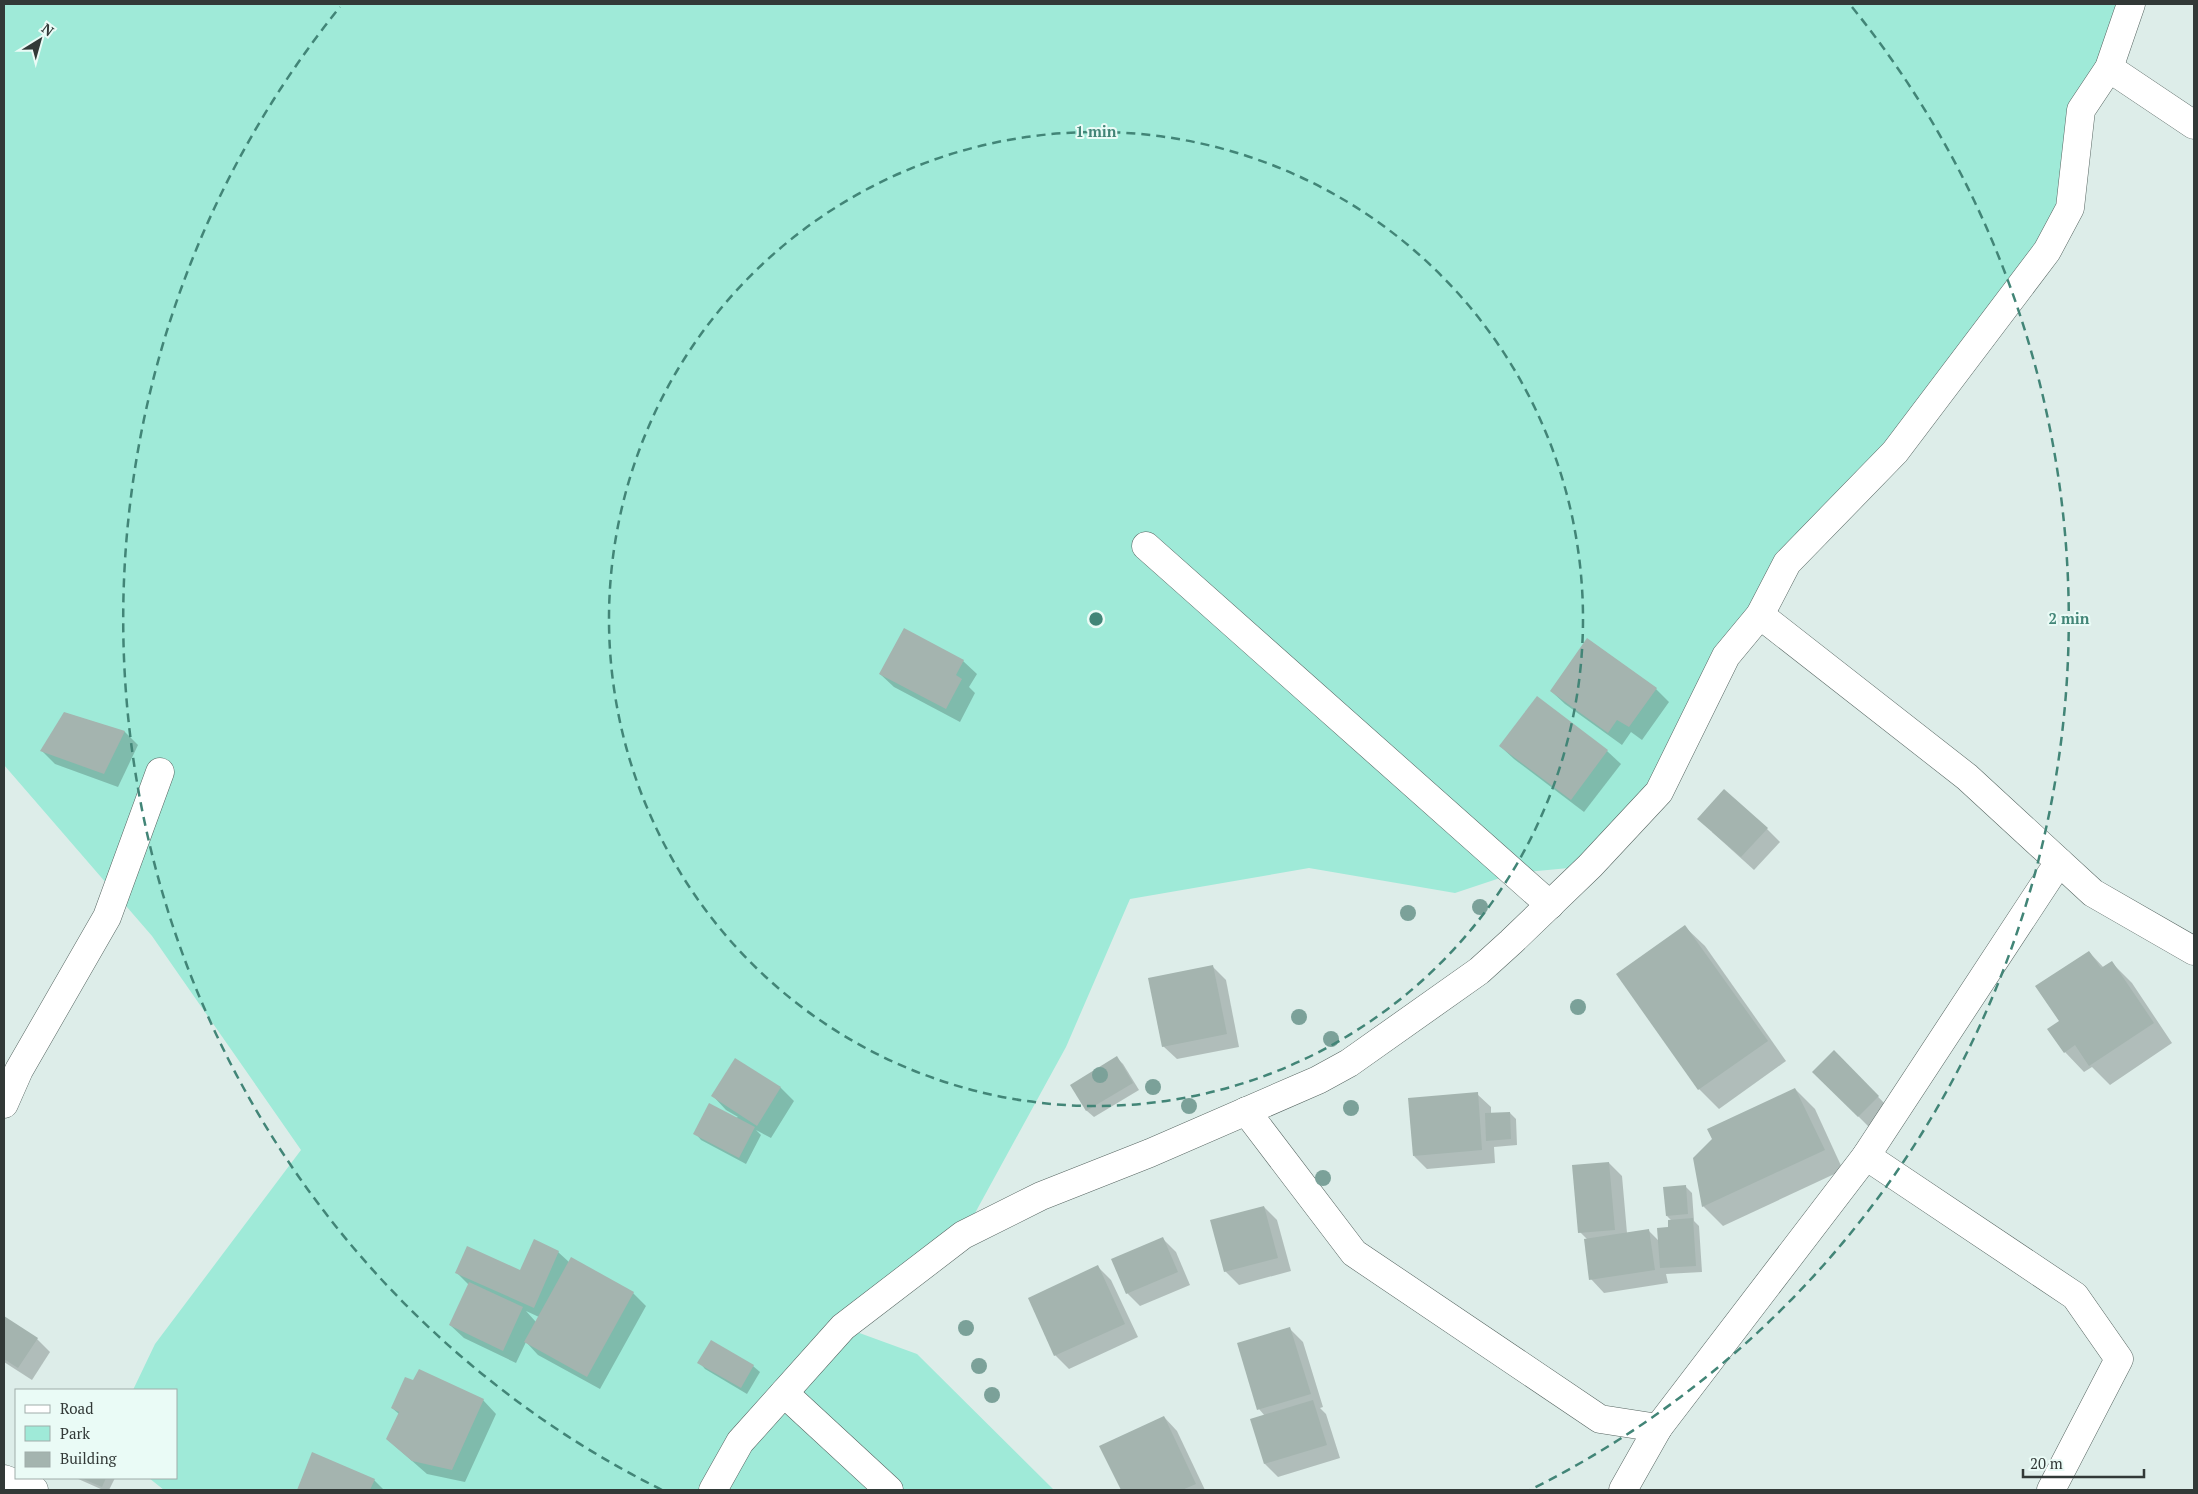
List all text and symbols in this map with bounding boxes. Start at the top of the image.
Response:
north arrow [15,15,65,65]
text: N [38,18,58,40]
text: 1 min [1075,121,1117,141]
text: 2 min [2048,608,2090,628]
centre of rings [1087,610,1105,628]
legend [15,1389,178,1479]
text: Road [60,1398,93,1418]
text: Park [60,1423,90,1443]
scale bar [2023,1446,2144,1478]
text: Building [60,1448,118,1468]
text: 20 m [2030,1453,2063,1473]

